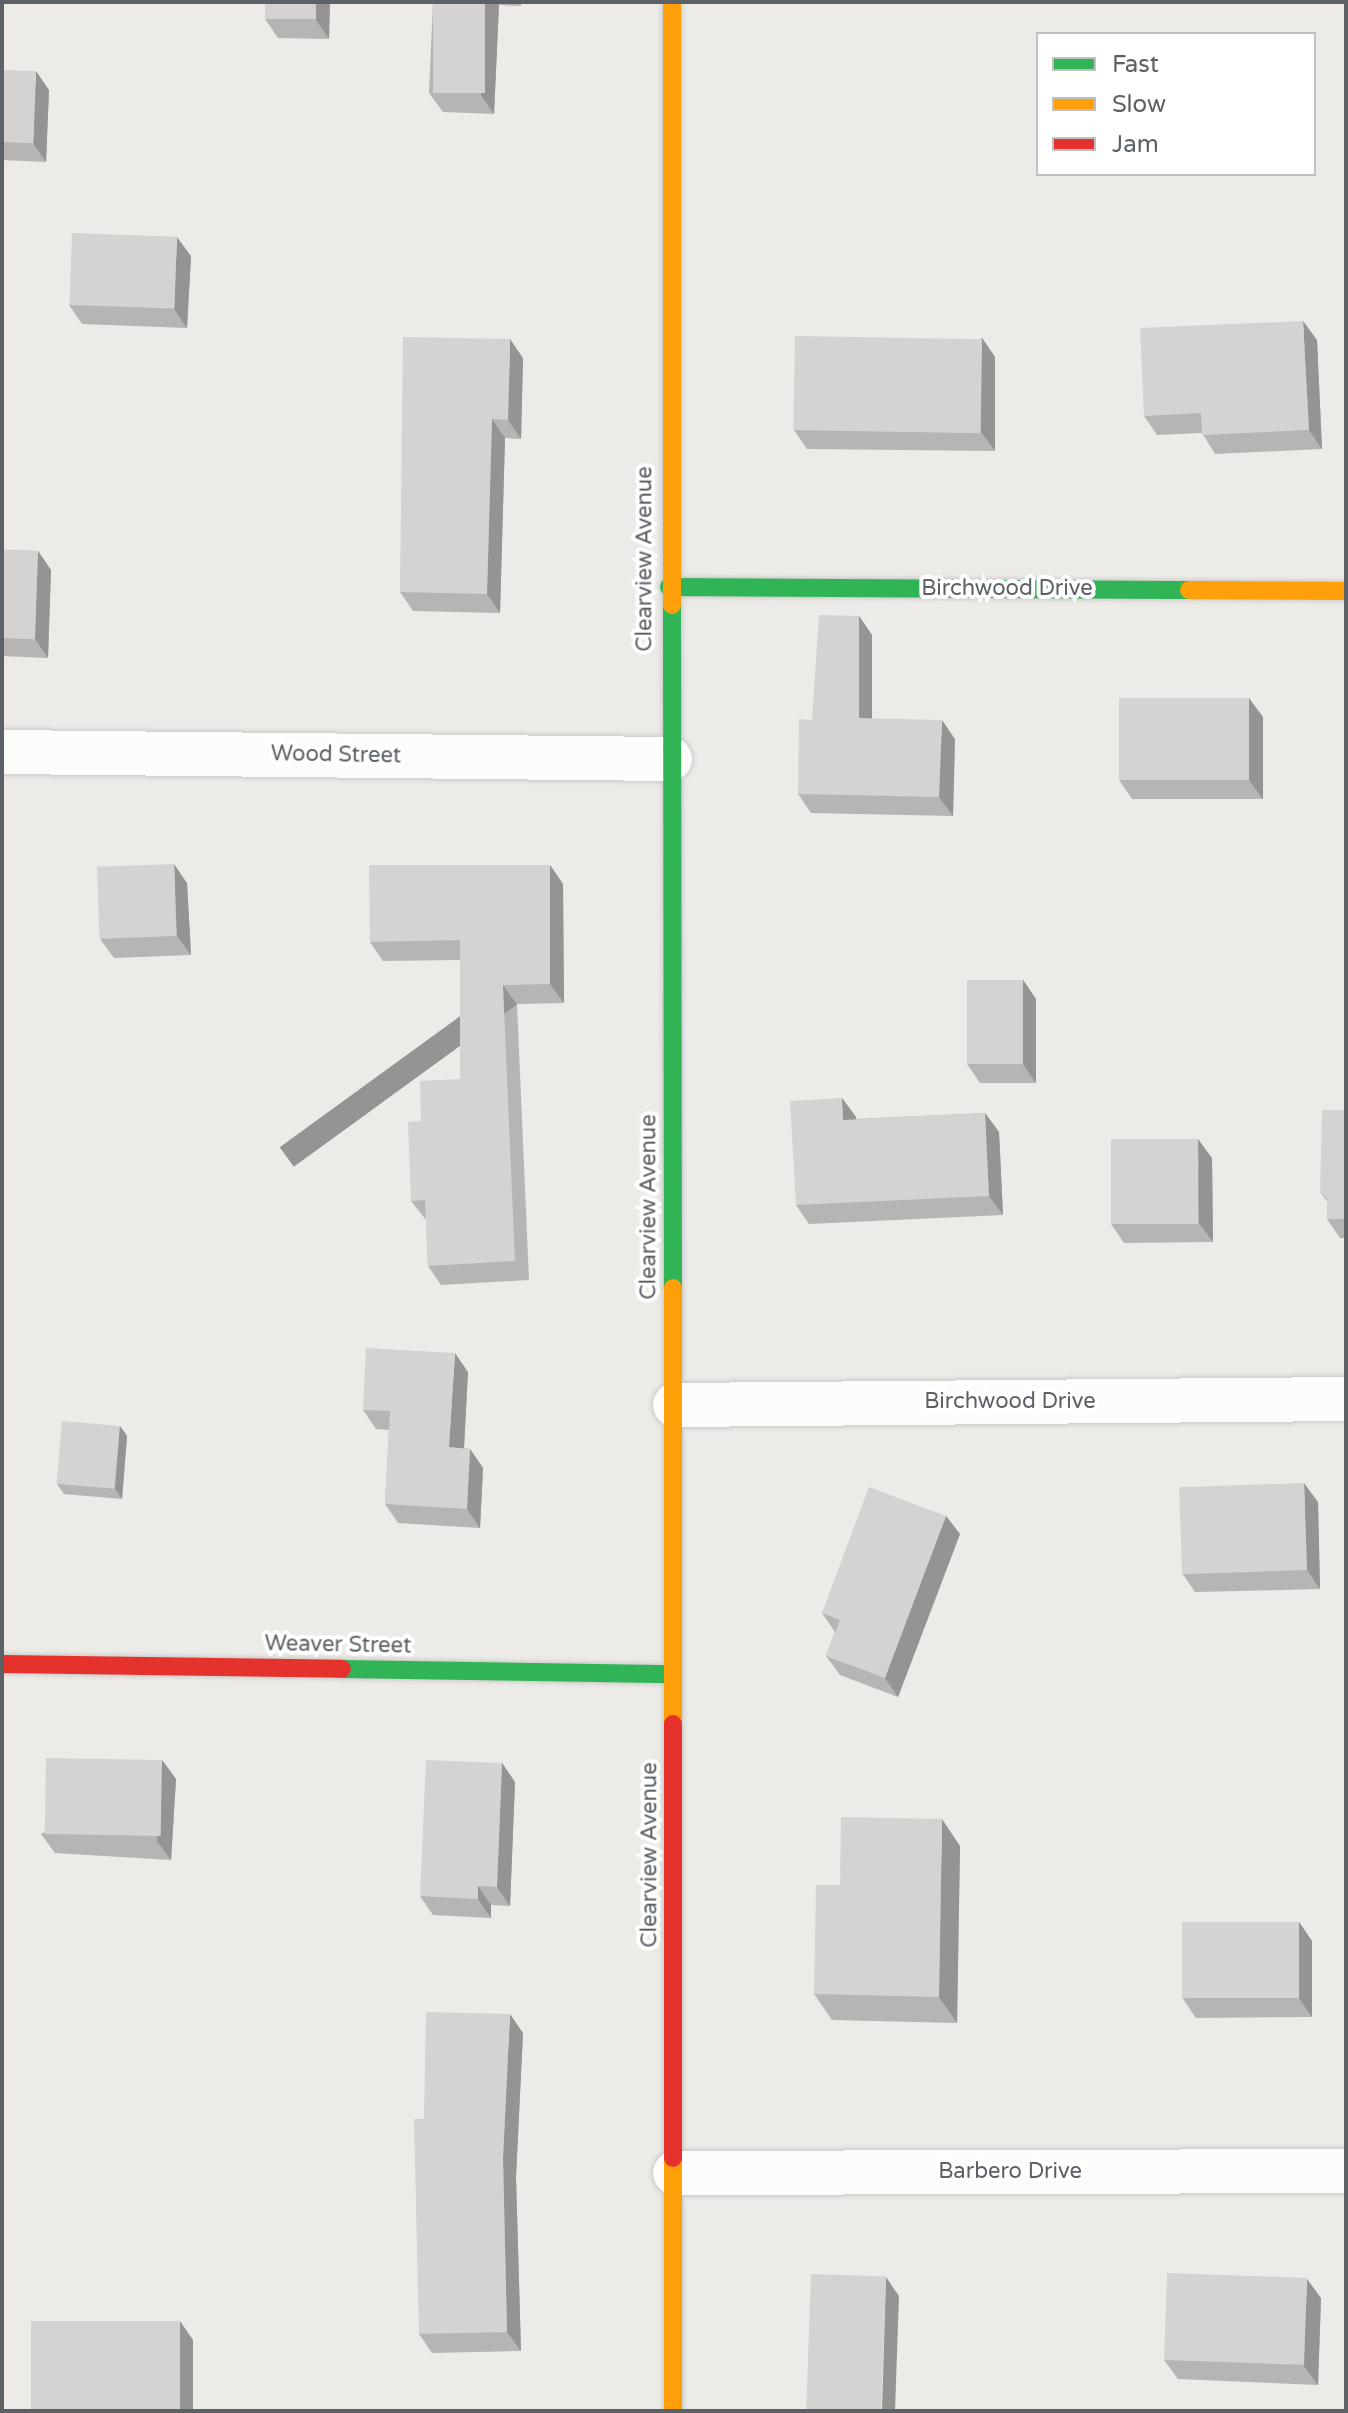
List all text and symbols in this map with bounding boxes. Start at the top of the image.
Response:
legend [1036,32,1316,176]
text: Fast [1112,50,1159,79]
text: Slow [1112,90,1166,119]
text: Jam [1112,130,1159,159]
street label: Clearview Avenue [632,466,658,652]
street label: Birchwood Drive [921,576,1093,602]
street label: Wood Street [271,741,401,769]
street label: Clearview Avenue [636,1114,662,1300]
street label: Birchwood Drive [924,1389,1096,1415]
street label: Weaver Street [264,1631,412,1659]
street label: Clearview Avenue [637,1762,663,1948]
street label: Barbero Drive [938,2159,1082,2185]

